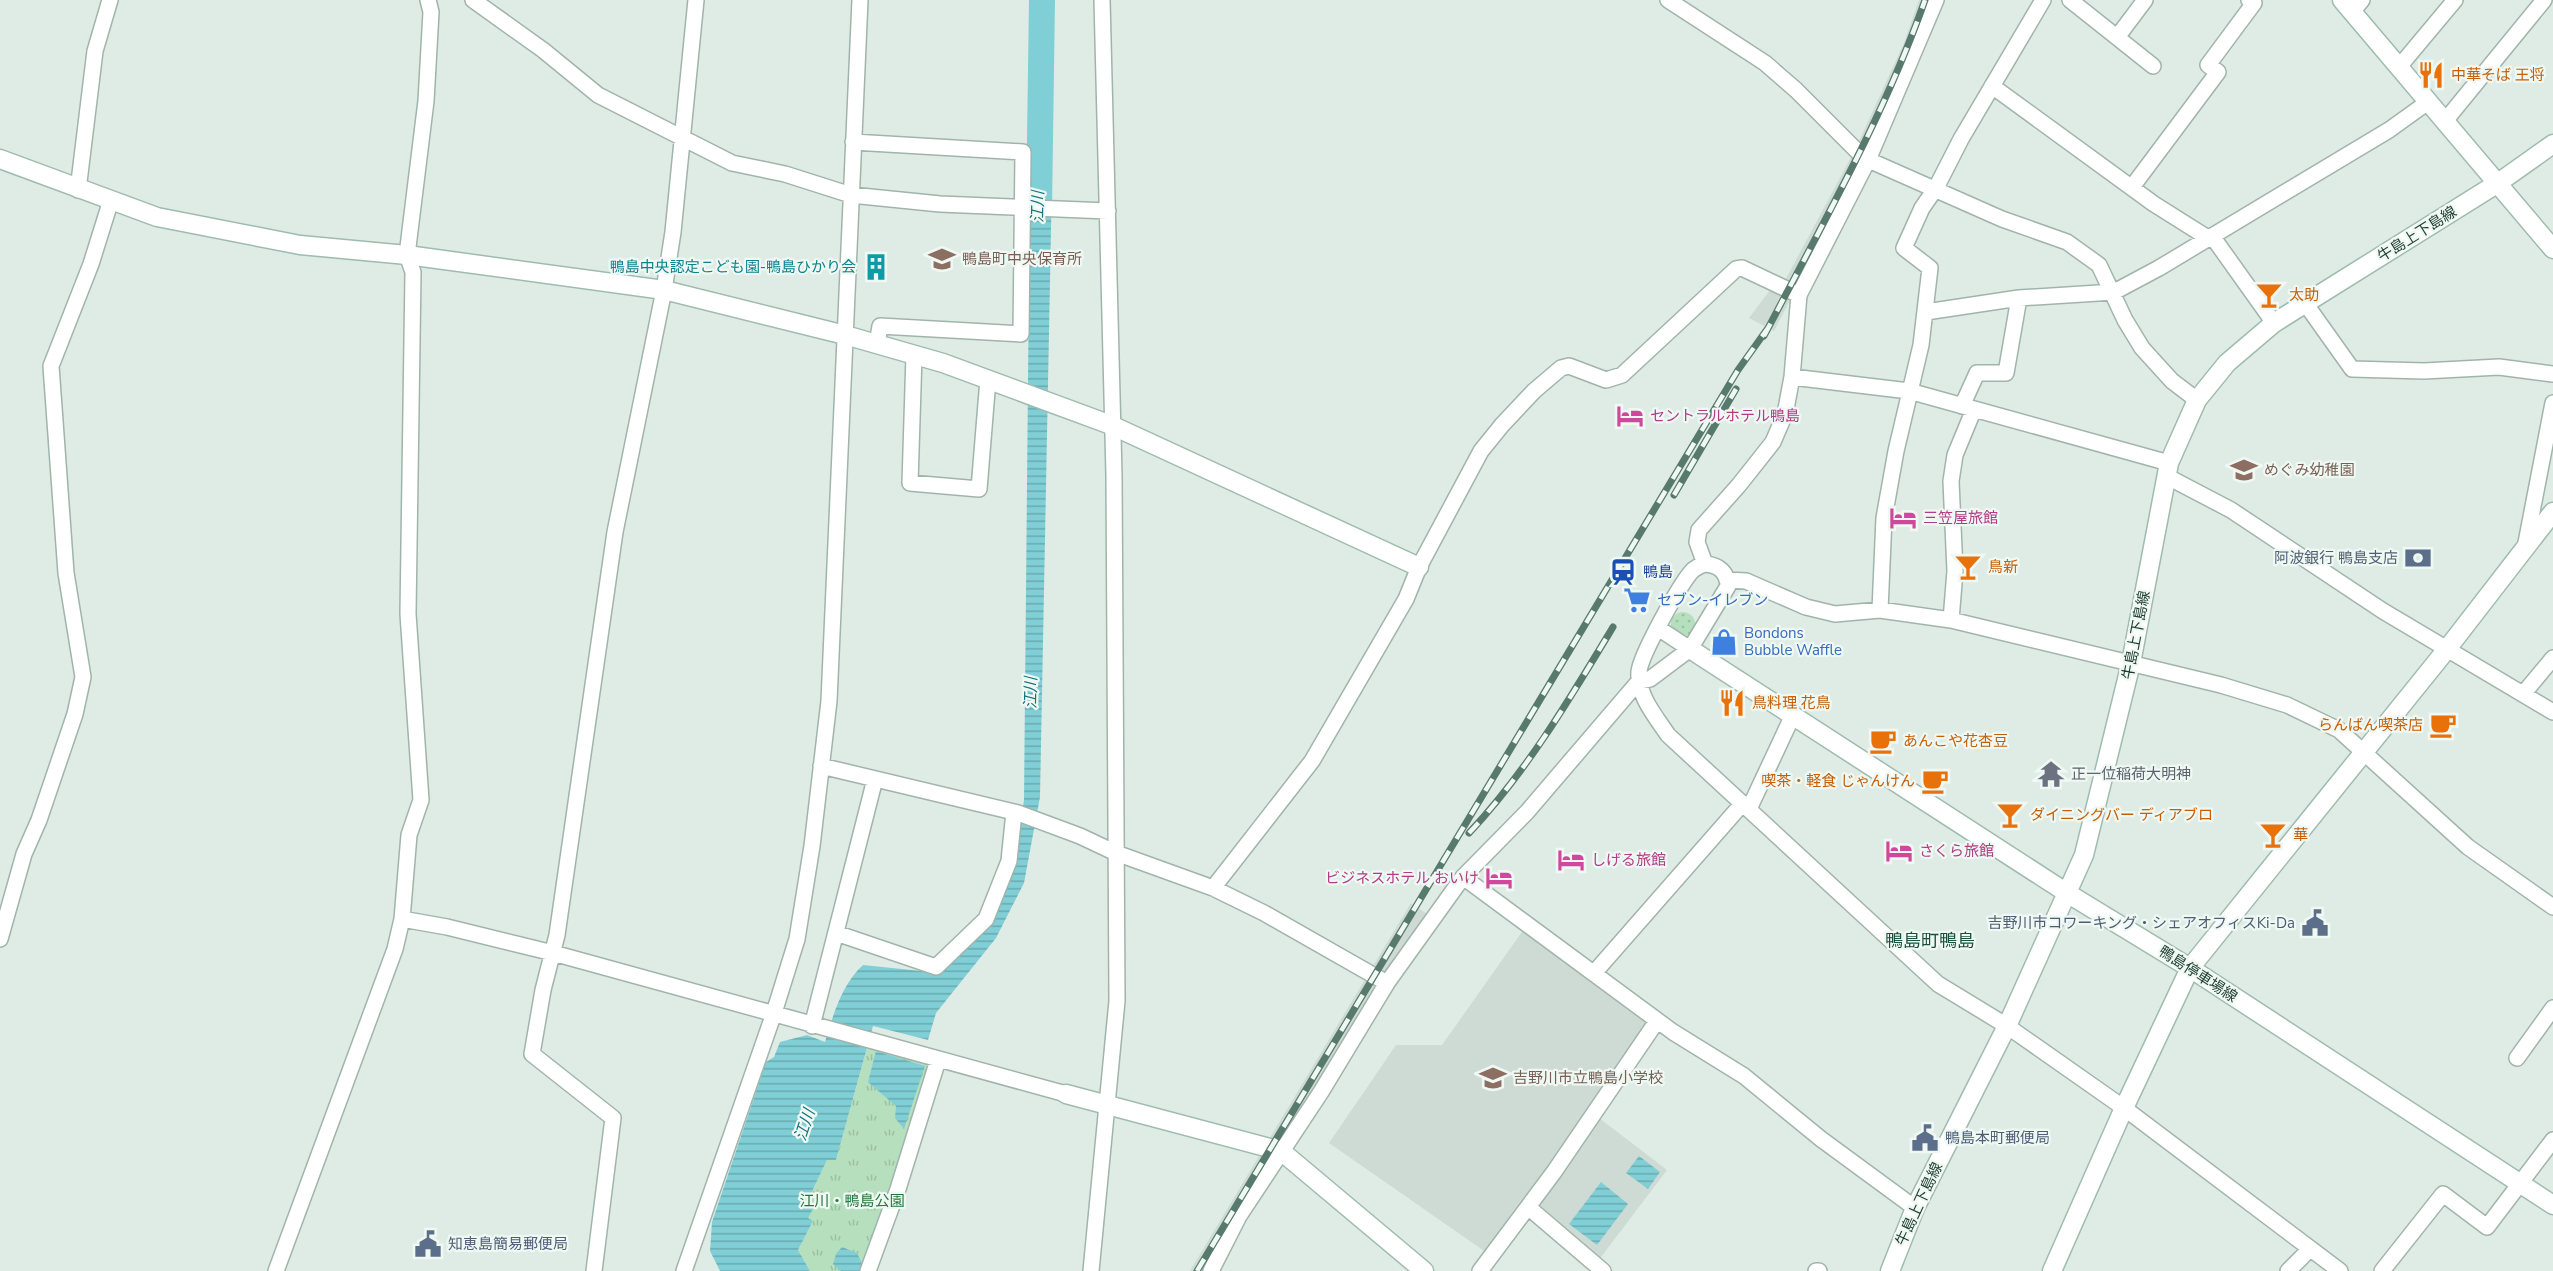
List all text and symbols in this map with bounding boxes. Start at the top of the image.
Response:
restaurant icon: 中華そば 王将 [2416,60,2446,90]
place label: 中華そば 王将 [2451,65,2545,85]
water label: 江川 [1027,189,1049,223]
street label: 牛島上下島線 [2374,202,2460,266]
school or university icon: 鴨島町中央保育所 [927,244,957,274]
place label: 鴨島町中央保育所 [962,249,1082,269]
building icon: 鴨島中央認定こども園-鴨島ひかり会 [861,252,891,282]
place label: 鴨島中央認定こども園-鴨島ひかり会 [610,257,856,277]
bar icon: 太助 [2254,280,2284,310]
place label: 太助 [2289,285,2319,305]
hotel icon: セントラルホテル鴨島 [1615,401,1645,431]
place label: セントラルホテル鴨島 [1650,406,1800,426]
school or university icon: めぐみ幼稚園 [2229,455,2259,485]
place label: めぐみ幼稚園 [2264,460,2354,480]
hotel icon: 三笠屋旅館 [1888,503,1918,533]
place label: 三笠屋旅館 [1923,508,1998,528]
bank icon: 阿波銀行 鴨島支店 [2403,543,2433,573]
place label: 阿波銀行 鴨島支店 [2274,548,2398,568]
bar icon: 鳥新 [1953,552,1983,582]
station icon: 鴨島 [1608,557,1638,587]
place label: 鳥新 [1988,557,2018,577]
place label: 鴨島 [1643,562,1673,582]
supermarket icon: セブン-イレブン [1622,585,1652,615]
street label: 牛島上下島線 [2118,589,2154,681]
place label: セブン-イレブン [1657,590,1768,610]
place label: Bondons Bubble Waffle [1744,623,1842,660]
shop icon: Bondons Bubble Waffle [1709,627,1739,657]
water label: 江川 [1020,675,1042,709]
restaurant icon: 鳥料理 花鳥 [1717,688,1747,718]
place label: 鳥料理 花鳥 [1752,693,1831,713]
cafe icon: らんばん喫茶店 [2428,710,2458,740]
place label: らんばん喫茶店 [2318,715,2423,735]
cafe icon: あんこや花杏豆 [1868,726,1898,756]
place label: あんこや花杏豆 [1903,731,2008,751]
temple icon: 正一位稲荷大明神 [2036,759,2066,789]
place label: 正一位稲荷大明神 [2071,764,2191,784]
cafe icon: 喫茶・軽食 じゃんけん [1920,766,1950,796]
place label: 喫茶・軽食 じゃんけん [1761,771,1915,791]
bar icon: ダイニングバー ディアブロ [1995,800,2025,830]
place label: ダイニングバー ディアブロ [2030,805,2213,825]
bar icon: 華 [2258,820,2288,850]
place label: 華 [2293,825,2308,845]
hotel icon: さくら旅館 [1884,836,1914,866]
place label: さくら旅館 [1919,841,1994,861]
hotel icon: しげる旅館 [1556,845,1586,875]
place label: しげる旅館 [1591,850,1666,870]
hotel icon: ビジネスホテル おいけ [1484,863,1514,893]
place label: ビジネスホテル おいけ [1325,868,1479,888]
public building icon: 吉野川市コワーキング・シェアオフィスKi-Da [2300,908,2330,938]
place label: 吉野川市コワーキング・シェアオフィスKi-Da [1987,913,2295,933]
district label: 鴨島町鴨島 [1885,929,1975,953]
street label: 鴨島停車場線 [2155,941,2241,1007]
school or university icon: 吉野川市立鴨島小学校 [1478,1063,1508,1093]
place label: 吉野川市立鴨島小学校 [1513,1068,1663,1088]
water label: 江川 [790,1104,821,1144]
public building icon: 鴨島本町郵便局 [1910,1123,1940,1153]
place label: 鴨島本町郵便局 [1945,1128,2050,1148]
street label: 牛島上下島線 [1891,1159,1947,1249]
park label: 江川・鴨島公園 [799,1191,905,1211]
public building icon: 知恵島簡易郵便局 [413,1229,443,1259]
place label: 知恵島簡易郵便局 [448,1234,568,1254]

